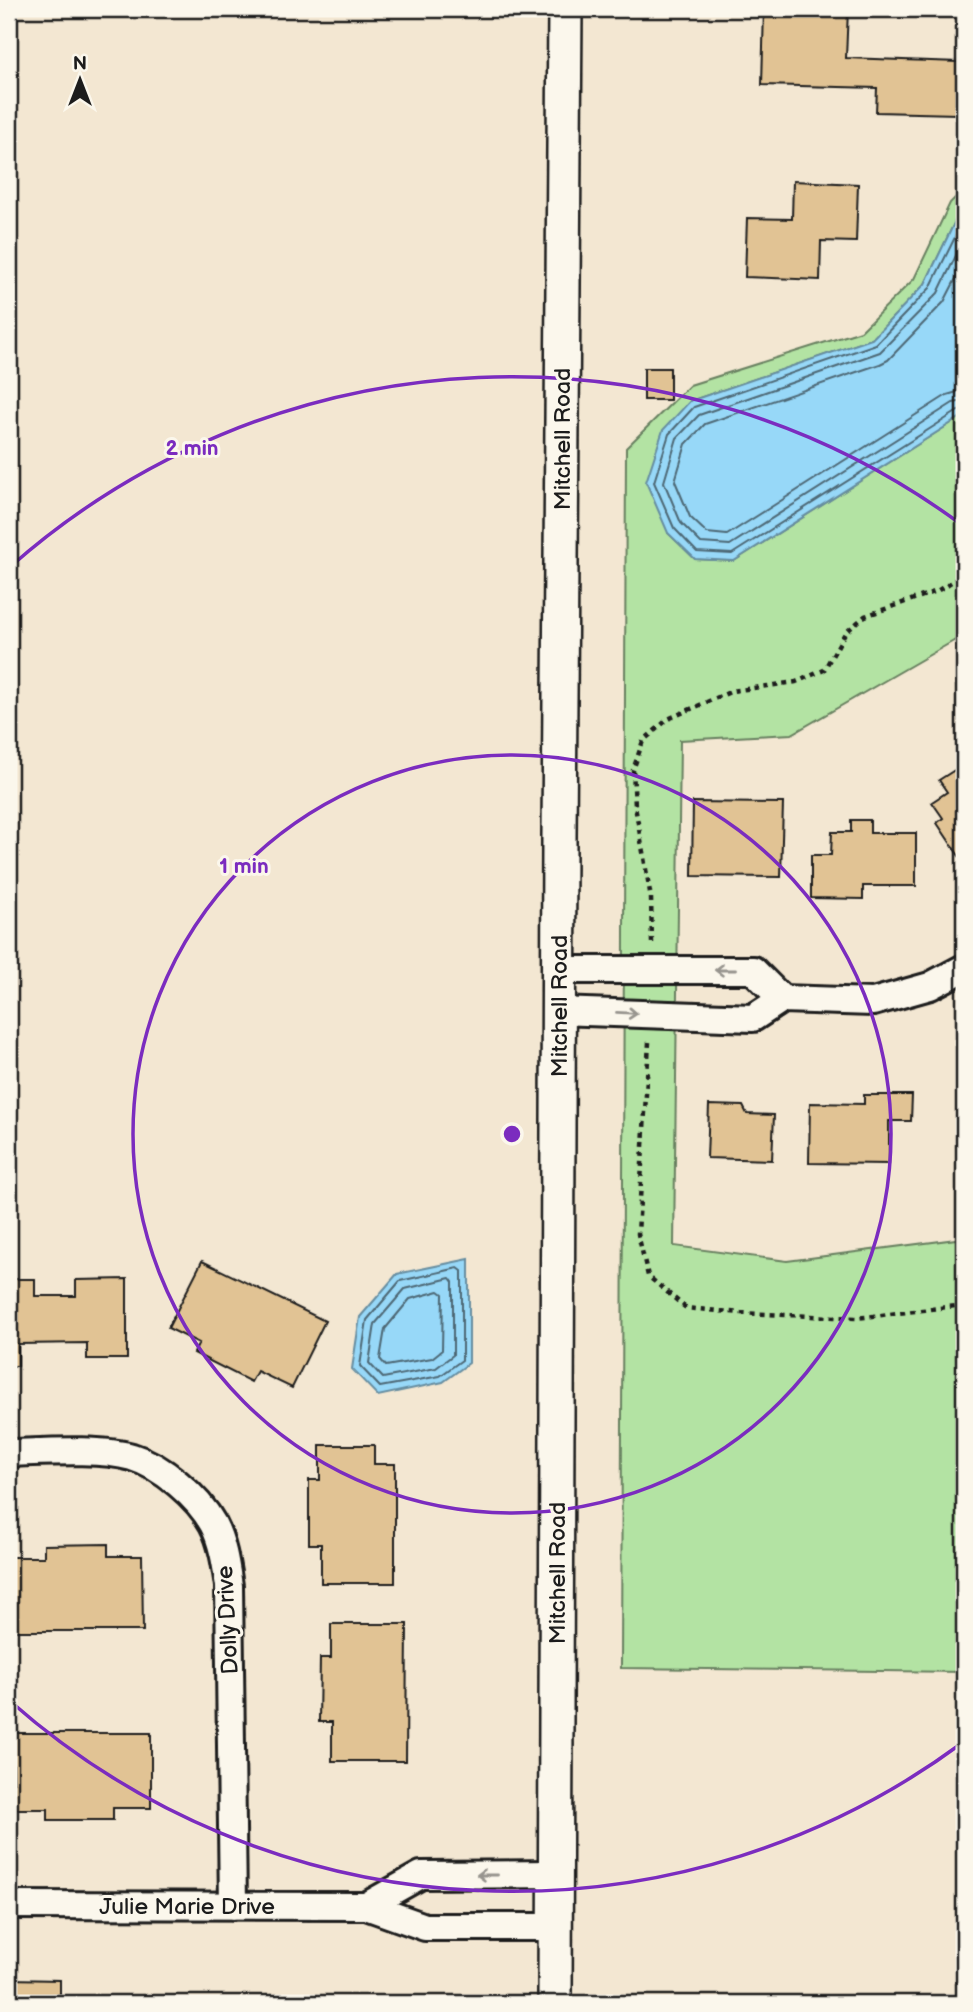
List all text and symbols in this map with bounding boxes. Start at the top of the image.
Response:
north arrow [46,46,116,116]
text: N [73,53,87,76]
street label: Mitchell Road [549,368,577,510]
text: 2 min [165,436,219,461]
text: 1 min [219,854,269,879]
street label: Mitchell Road [546,935,574,1077]
one-way arrow [714,963,737,977]
one-way arrow [615,1007,638,1020]
centre of rings [500,1122,524,1146]
street label: Mitchell Road [544,1502,572,1644]
street label: Dolly Drive [211,1565,245,1675]
one-way arrow [476,1868,499,1882]
street label: Julie Marie Drive [99,1893,275,1921]

